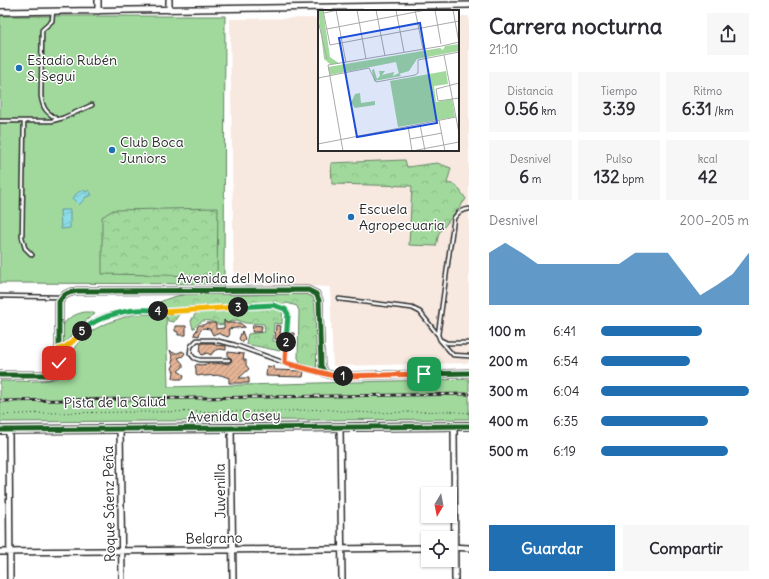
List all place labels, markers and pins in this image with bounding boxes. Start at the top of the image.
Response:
place label: Estadio Rubén S. Segui [27,51,117,85]
marker: Estadio Rubén S. Segui [14,63,24,73]
place label: Club Boca Juniors [120,133,184,167]
marker: Club Boca Juniors [107,145,117,155]
place label: Escuela Agropecuaria [359,200,445,234]
marker: Escuela Agropecuaria [346,212,356,222]
pin: 3 [228,297,248,317]
pin: 4 [148,301,168,321]
pin: 5 [72,321,92,341]
pin: 2 [276,332,296,352]
pin [42,346,76,380]
pin [407,357,441,391]
pin: 1 [333,366,353,386]

